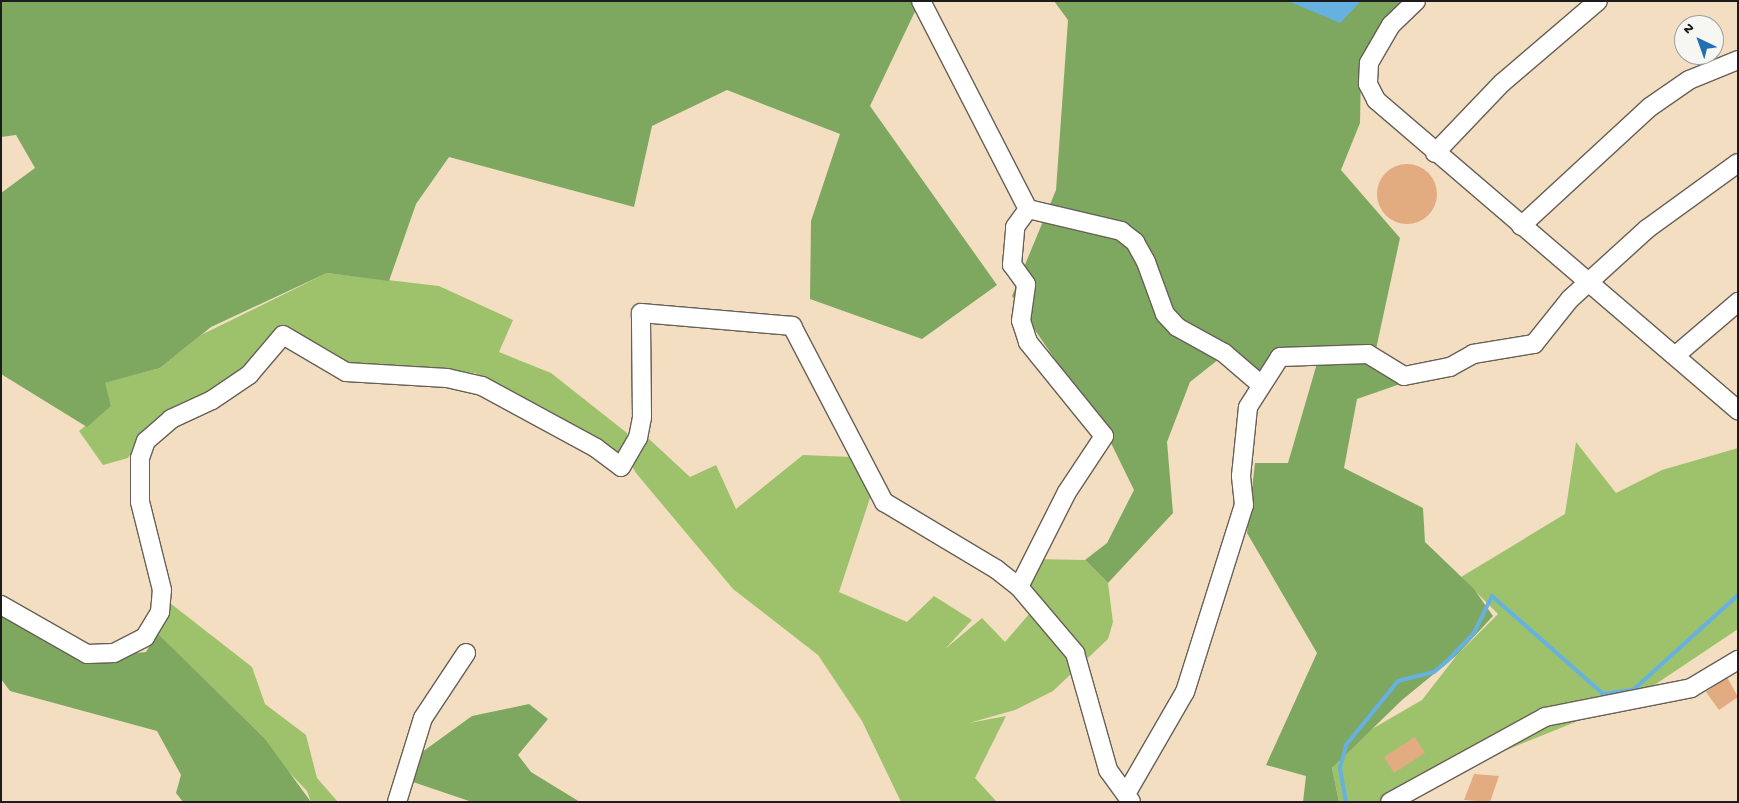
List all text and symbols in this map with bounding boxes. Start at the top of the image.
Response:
north arrow [1674,15,1724,65]
text: N [1680,20,1698,39]

